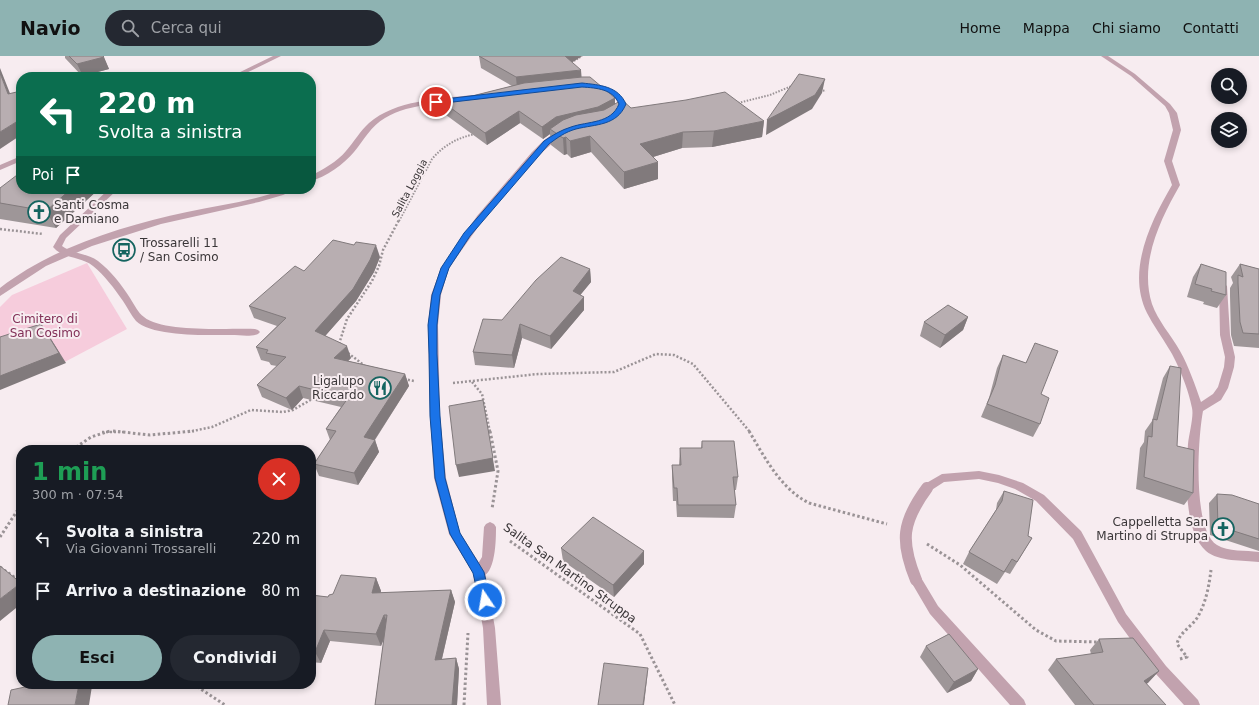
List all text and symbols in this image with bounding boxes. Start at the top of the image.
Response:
search box [105,10,385,46]
text: Navio [20,17,81,39]
icon: search [119,17,141,39]
text: Cerca qui [151,19,222,37]
text: Home [960,20,1001,36]
text: Mappa [1023,20,1070,36]
text: Chi siamo [1092,20,1161,36]
text: Contatti [1183,20,1239,36]
map controls [1211,68,1247,148]
button: search [1211,68,1247,104]
pin [419,85,453,119]
text: 220 m [98,87,195,120]
icon: left [32,88,84,140]
icon: arrive [425,91,447,113]
button: layers [1211,112,1247,148]
text: Svolta a sinistra [98,121,242,142]
street label: Salita Loggia [389,157,429,219]
icon: arrive [62,164,84,186]
text: Poi [32,166,54,184]
place label: Santi Cosma e Damiano [54,198,129,226]
church icon: Santi Cosma e Damiano [26,199,52,225]
place label: Trossarelli 11 / San Cosimo [139,236,219,264]
bus stop icon: Trossarelli 11 / San Cosimo [111,237,137,263]
park label: Cimitero di San Cosimo [10,312,80,340]
place label: Ligalupo Riccardo [312,374,364,402]
restaurant icon: Ligalupo Riccardo [367,375,393,401]
text: 1 min [32,458,107,486]
button: close [258,458,300,500]
text: 300 m · 07:54 [32,487,123,502]
place label: Cappelletta San Martino di Struppa [1096,515,1208,543]
church icon: Cappelletta San Martino di Struppa [1210,516,1236,542]
street label: Salita San Martino Struppa [501,520,639,626]
text: Svolta a sinistra [66,523,203,541]
icon: left [32,528,54,550]
text: 220 m [252,530,300,548]
text: Via Giovanni Trossarelli [66,541,216,556]
position arrow [464,579,506,621]
icon: arrive [32,580,54,602]
text: Arrivo a destinazione [66,582,246,600]
text: 80 m [262,582,300,600]
button: Esci [32,635,162,681]
button: Condividi [170,635,300,681]

